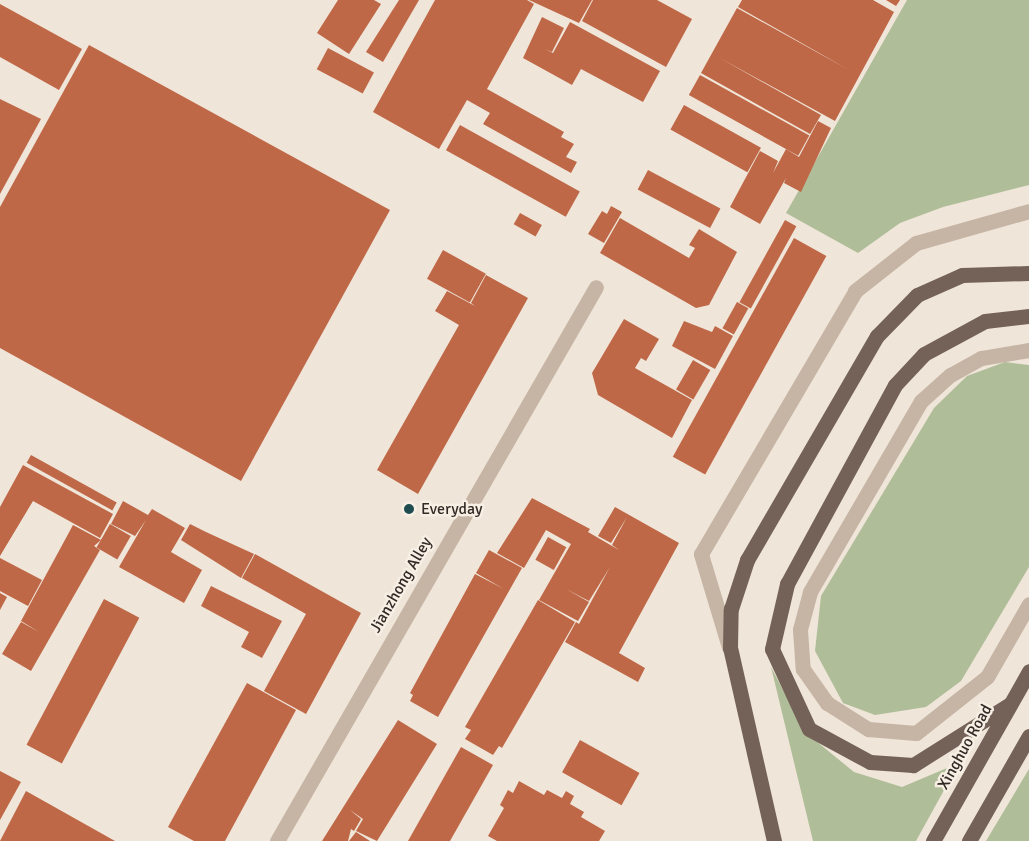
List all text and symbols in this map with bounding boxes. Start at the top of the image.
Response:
place label: Everyday [421,499,482,519]
marker: Everyday [402,502,416,516]
street label: Jianzhong Alley [366,534,436,636]
street label: Xinghuo Road [934,701,996,793]

